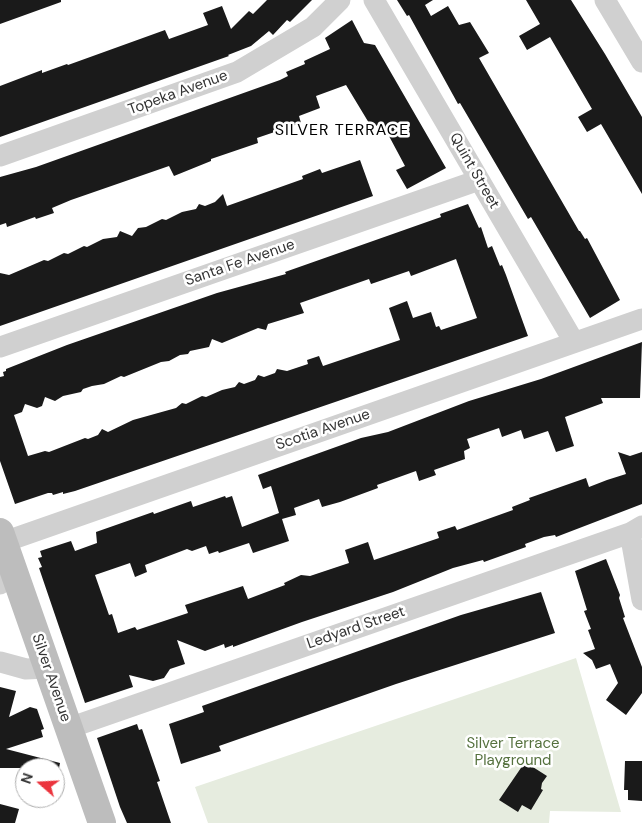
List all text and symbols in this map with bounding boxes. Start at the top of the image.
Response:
street label: Topeka Avenue [126,67,230,119]
district label: SILVER TERRACE [273,121,411,141]
street label: Quint Street [445,130,503,212]
street label: Santa Fe Avenue [183,236,297,290]
street label: Scotia Avenue [274,405,372,455]
street label: Ledyard Street [305,603,407,653]
street label: Silver Avenue [27,631,75,725]
park label: Silver Terrace Playground [466,735,560,770]
north arrow [15,758,65,808]
text: N [17,771,37,786]

